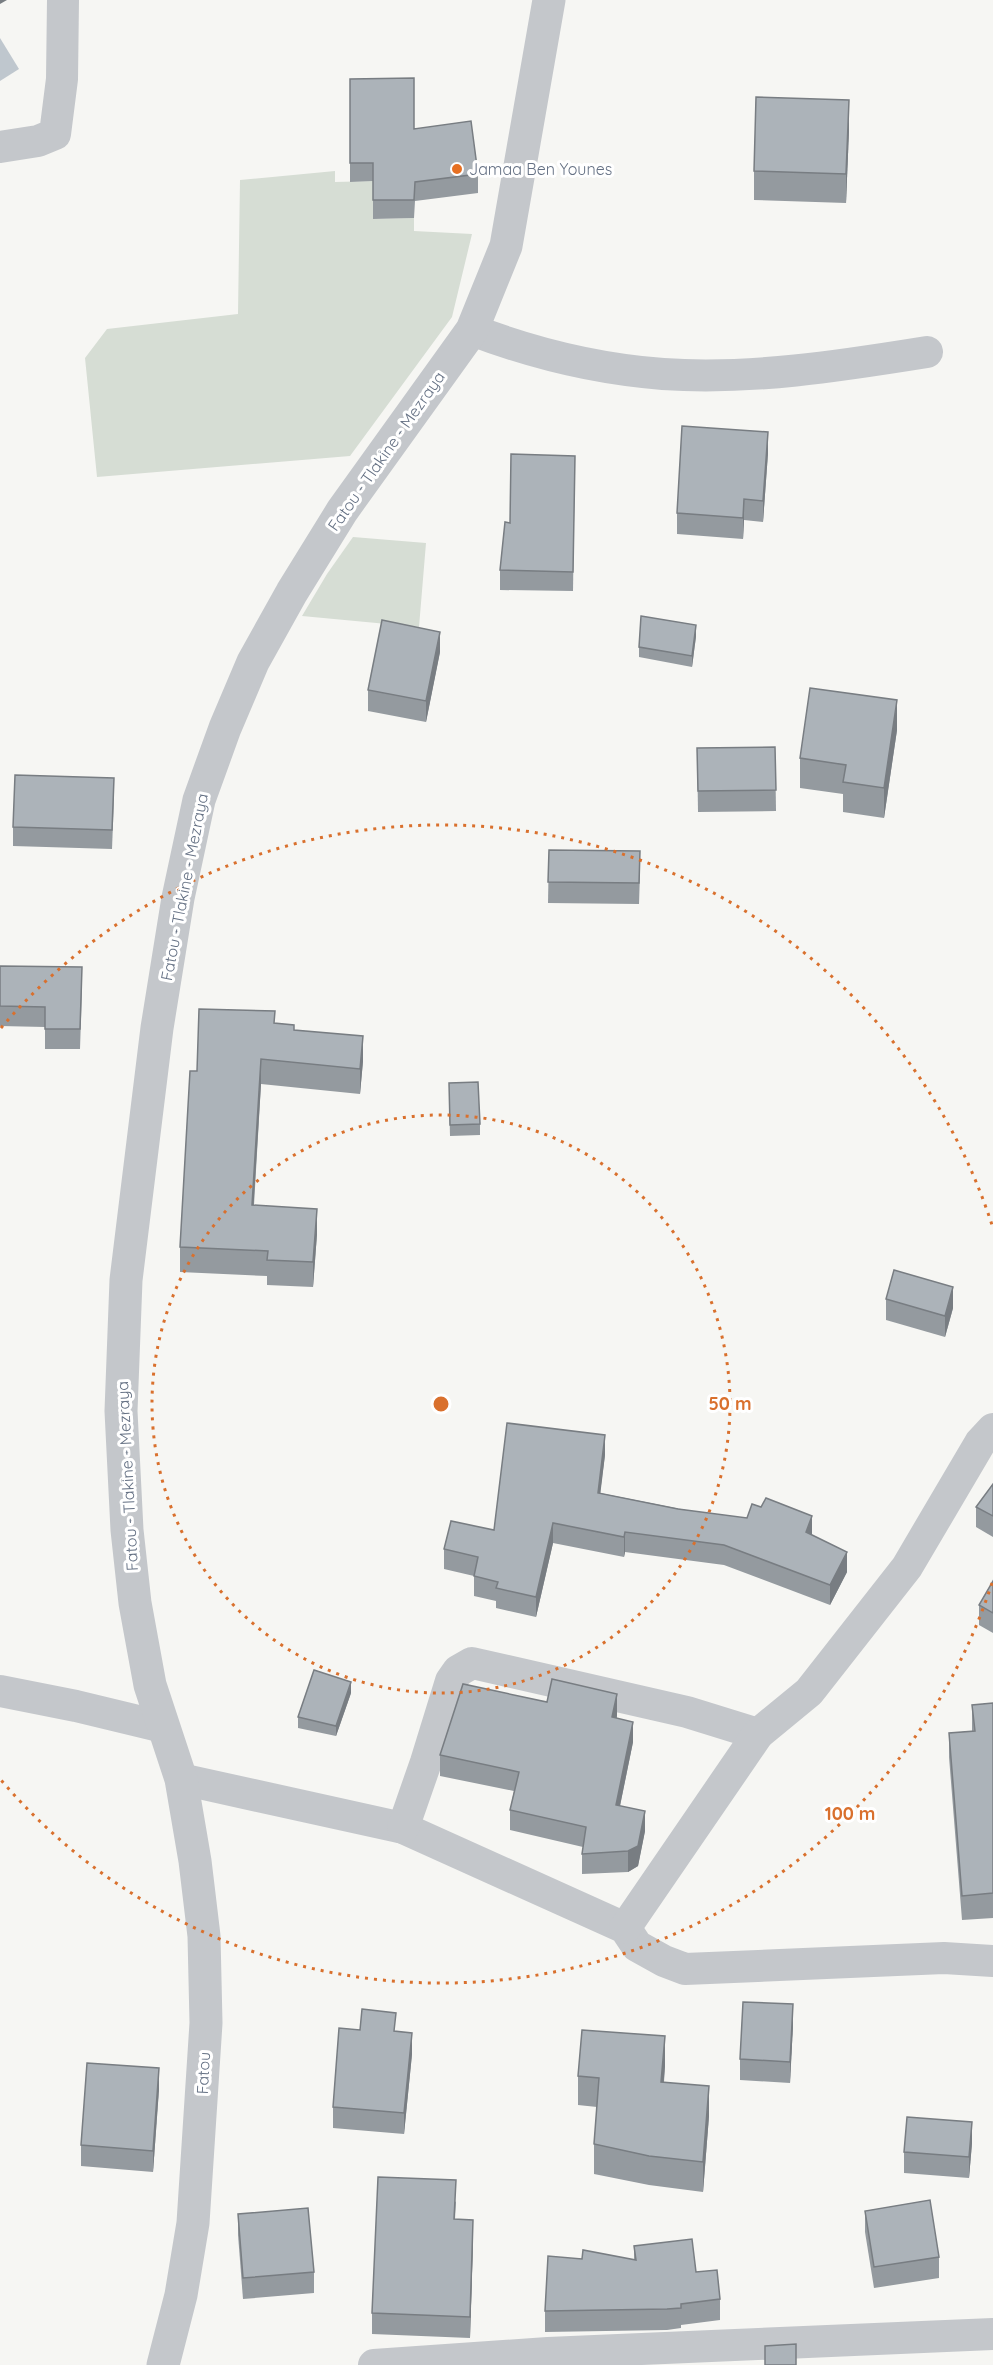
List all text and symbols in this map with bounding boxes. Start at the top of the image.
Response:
place label: Jamaa Ben Younes [469,159,612,179]
marker: Jamaa Ben Younes [450,162,464,176]
street label: Fatou - Tlakine - Mezraya [323,367,449,535]
street label: Fatou - Tlakine - Mezraya [156,792,212,982]
street label: Fatou - Tlakine - Mezraya [112,1381,142,1571]
text: 50 m [708,1392,752,1415]
centre of rings [431,1394,451,1414]
text: 100 m [825,1802,875,1825]
street label: Fatou [192,2051,214,2095]

